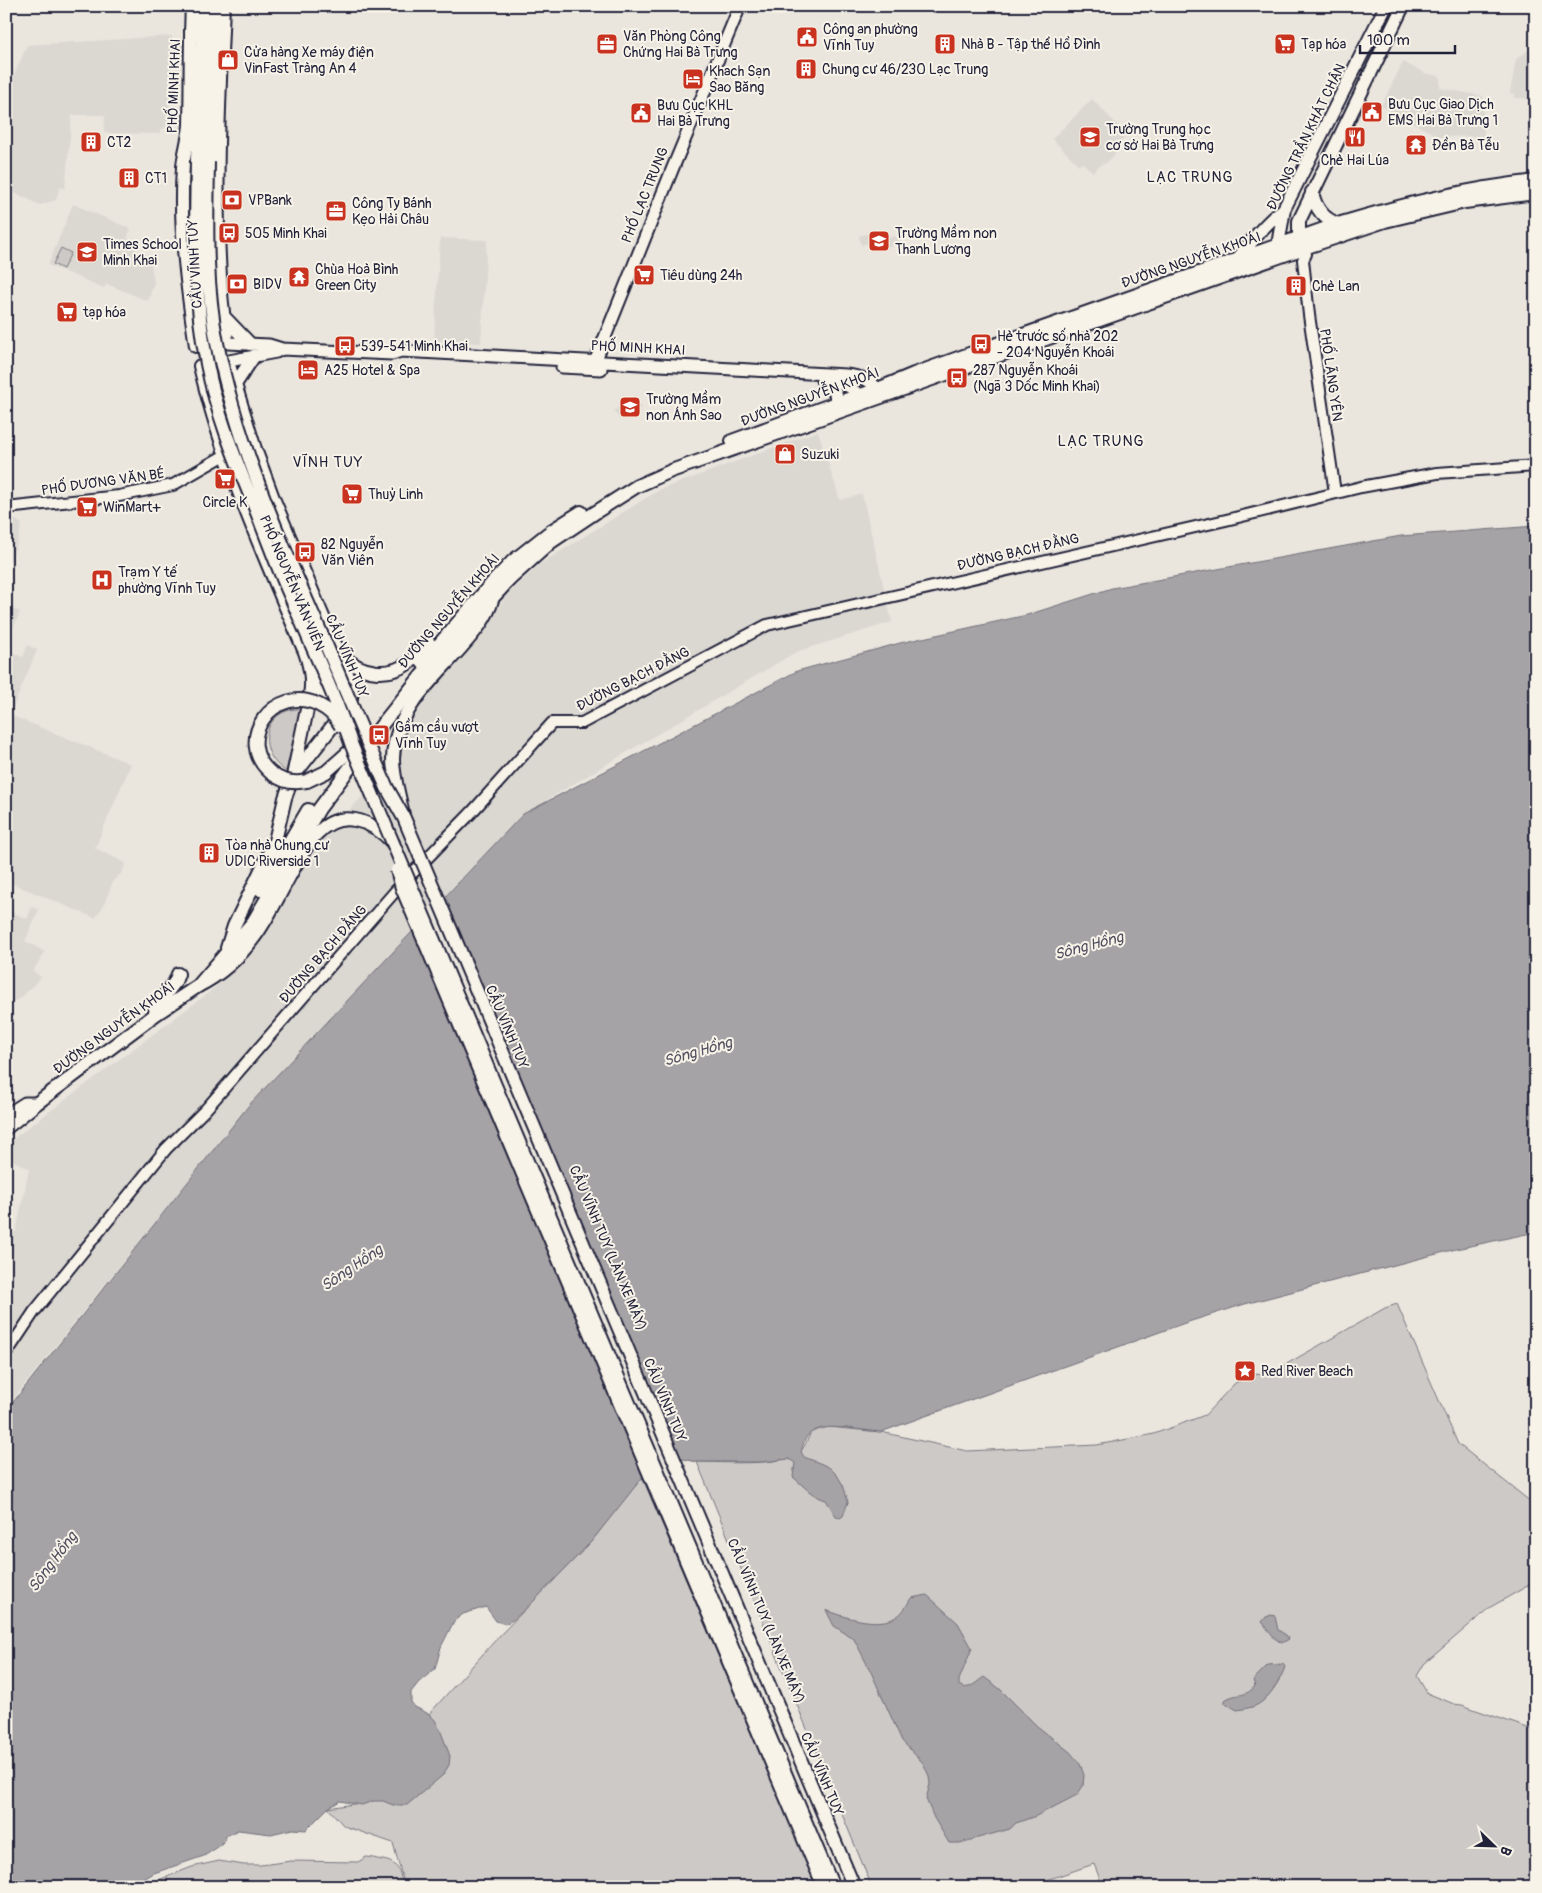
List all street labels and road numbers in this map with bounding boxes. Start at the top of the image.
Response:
street label: PHỐ MINH KHAI [161,38,184,134]
street label: ĐƯỜNG TRẦN KHÁT CHÂN [1260,60,1349,213]
street label: PHỐ LẠC TRUNG [615,143,672,245]
street label: CẦU VĨNH TUY [181,219,206,309]
street label: ĐƯỜNG NGUYỄN KHOÁI [1118,225,1263,292]
street label: PHỐ LÃNG YÊN [1316,327,1349,423]
street label: PHỐ MINH KHAI [590,334,686,359]
street label: ĐƯỜNG NGUYỄN KHOÁI [737,361,882,430]
street label: PHỐ DƯƠNG VĂN BÉ [40,462,166,499]
street label: PHỐ NGUYỄN VĂN VIÊN [256,512,331,653]
street label: ĐƯỜNG BẠCH ĐẰNG [955,528,1081,574]
street label: ĐƯỜNG NGUYỄN KHOÁI [392,548,503,672]
street label: CẦU VĨNH TUY [322,610,375,700]
street label: ĐƯỜNG BẠCH ĐẰNG [573,641,692,715]
street label: ĐƯỜNG BẠCH ĐẰNG [274,900,370,1007]
street label: ĐƯỜNG NGUYỄN KHOÁI [48,976,178,1078]
street label: CẦU VĨNH TUY [482,981,535,1071]
street label: CẦU VĨNH TUY (LÀN XE MÁY) [566,1162,653,1333]
street label: CẦU VĨNH TUY [640,1354,693,1444]
street label: CẦU VĨNH TUY (LÀN XE MÁY) [724,1535,811,1706]
street label: CẦU VĨNH TUY [797,1728,850,1818]

